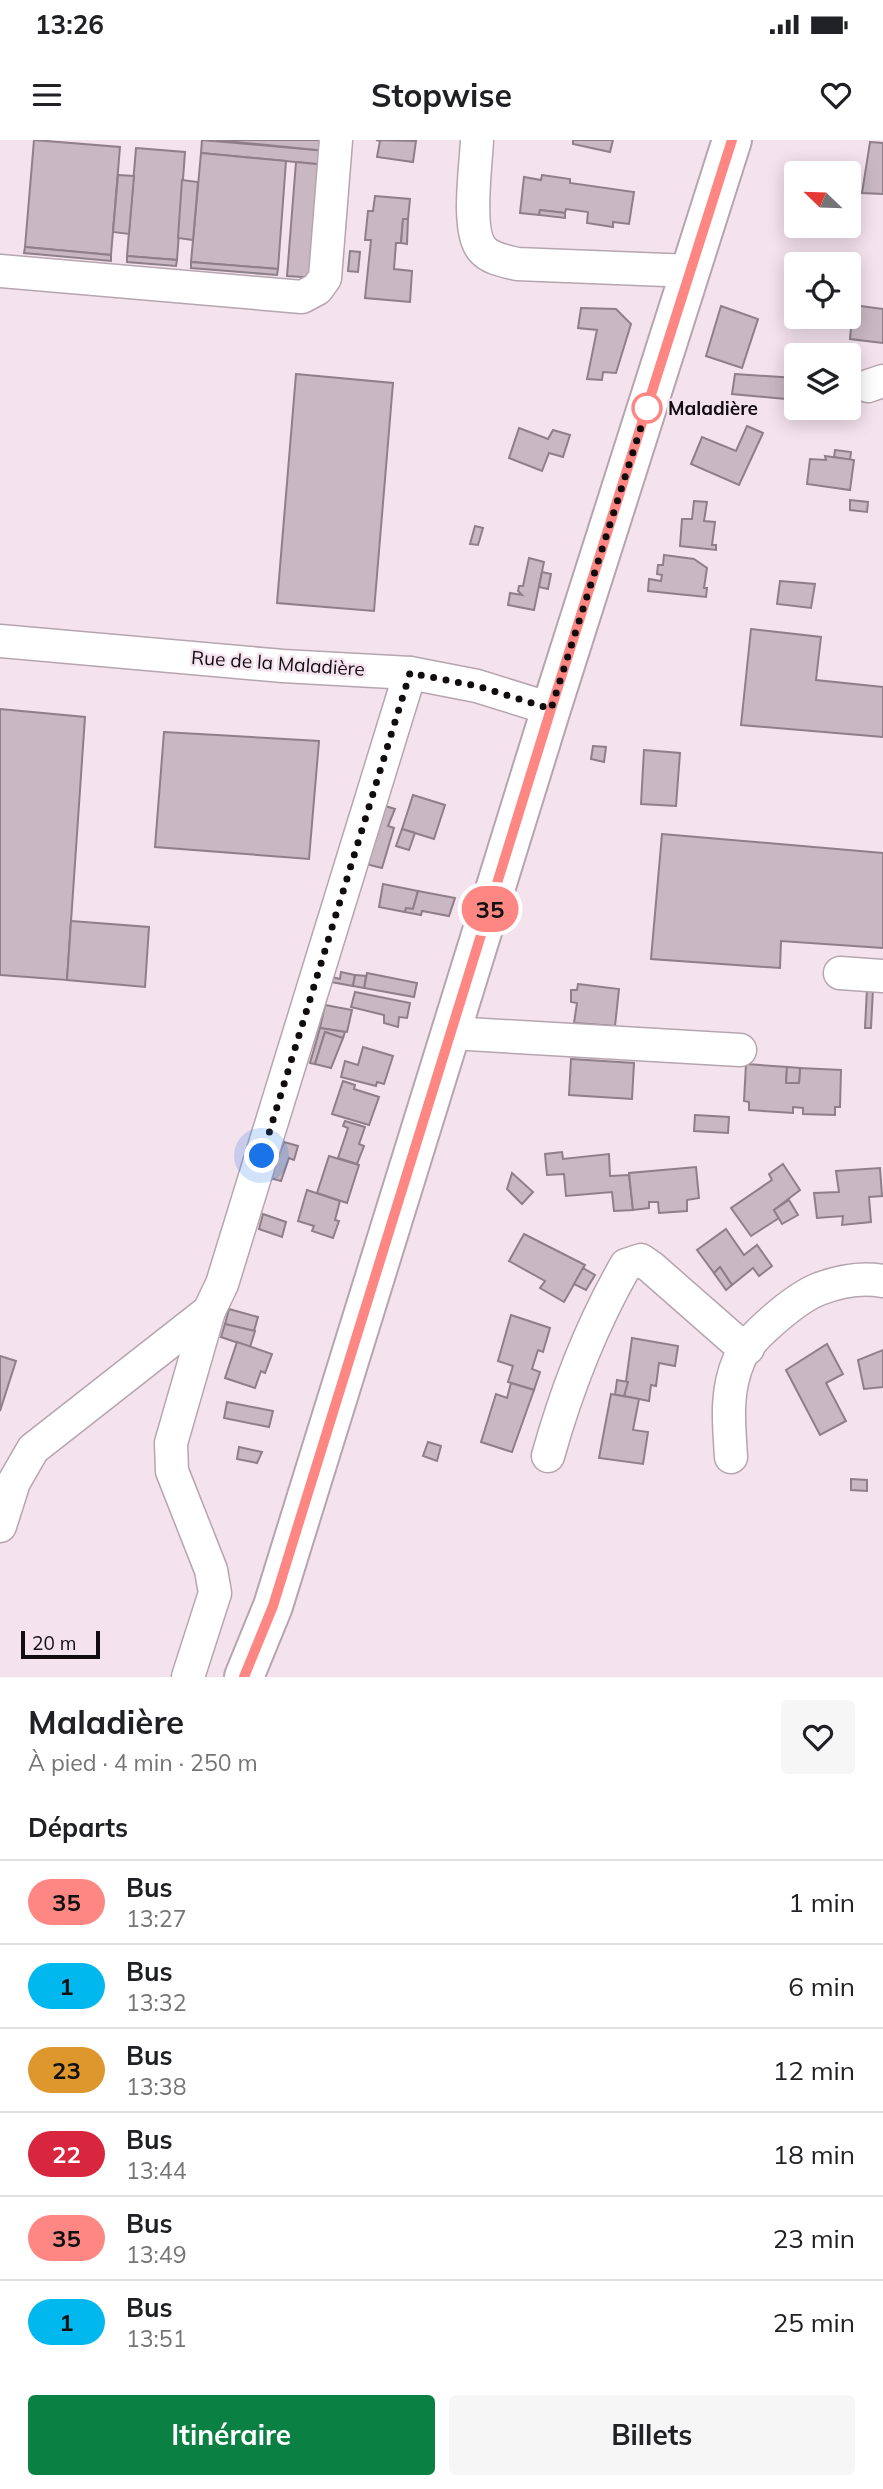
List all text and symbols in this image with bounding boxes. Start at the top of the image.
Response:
text: 13:26 [35,8,104,41]
text: Stopwise [371,75,512,115]
icon: menu [28,76,66,114]
icon: heart [817,76,855,114]
north arrow [784,161,861,238]
map controls [784,161,861,420]
button: locate [784,252,861,329]
button: layers [784,343,861,420]
marker: Maladière [632,393,662,423]
place label: Maladière [668,396,758,420]
street label: Rue de la Maladière [190,645,366,681]
line badge: 35 [458,886,522,932]
text: 35 [476,894,504,924]
your location [244,1138,279,1173]
scale bar [21,1628,100,1660]
text: 20 m [32,1631,76,1655]
button: heart [781,1700,855,1774]
text: Maladière [28,1701,184,1742]
text: À pied · 4 min · 250 m [28,1748,258,1777]
text: Départs [28,1811,128,1844]
text: Bus [126,1871,172,1904]
text: 1 min [788,1886,855,1919]
text: 35 [52,1887,81,1917]
text: 13:27 [126,1904,186,1933]
text: Bus [126,1955,172,1988]
text: 6 min [788,1970,855,2003]
text: 1 [59,1971,74,2001]
text: 13:32 [126,1988,186,2017]
text: Bus [126,2039,172,2072]
text: 12 min [773,2054,855,2087]
text: 23 [52,2055,81,2085]
text: 13:38 [126,2072,186,2101]
text: Bus [126,2123,172,2156]
text: 18 min [773,2138,855,2171]
text: 22 [52,2139,81,2169]
text: 13:44 [126,2156,186,2185]
text: Bus [126,2207,172,2240]
text: 23 min [773,2222,855,2255]
text: 35 [52,2223,81,2253]
text: 13:49 [126,2240,186,2269]
text: Bus [126,2291,172,2324]
text: 25 min [773,2306,855,2339]
text: 1 [59,2307,74,2337]
text: 13:51 [126,2324,186,2353]
button: Itinéraire [28,2395,435,2475]
button: Billets [449,2395,855,2475]

